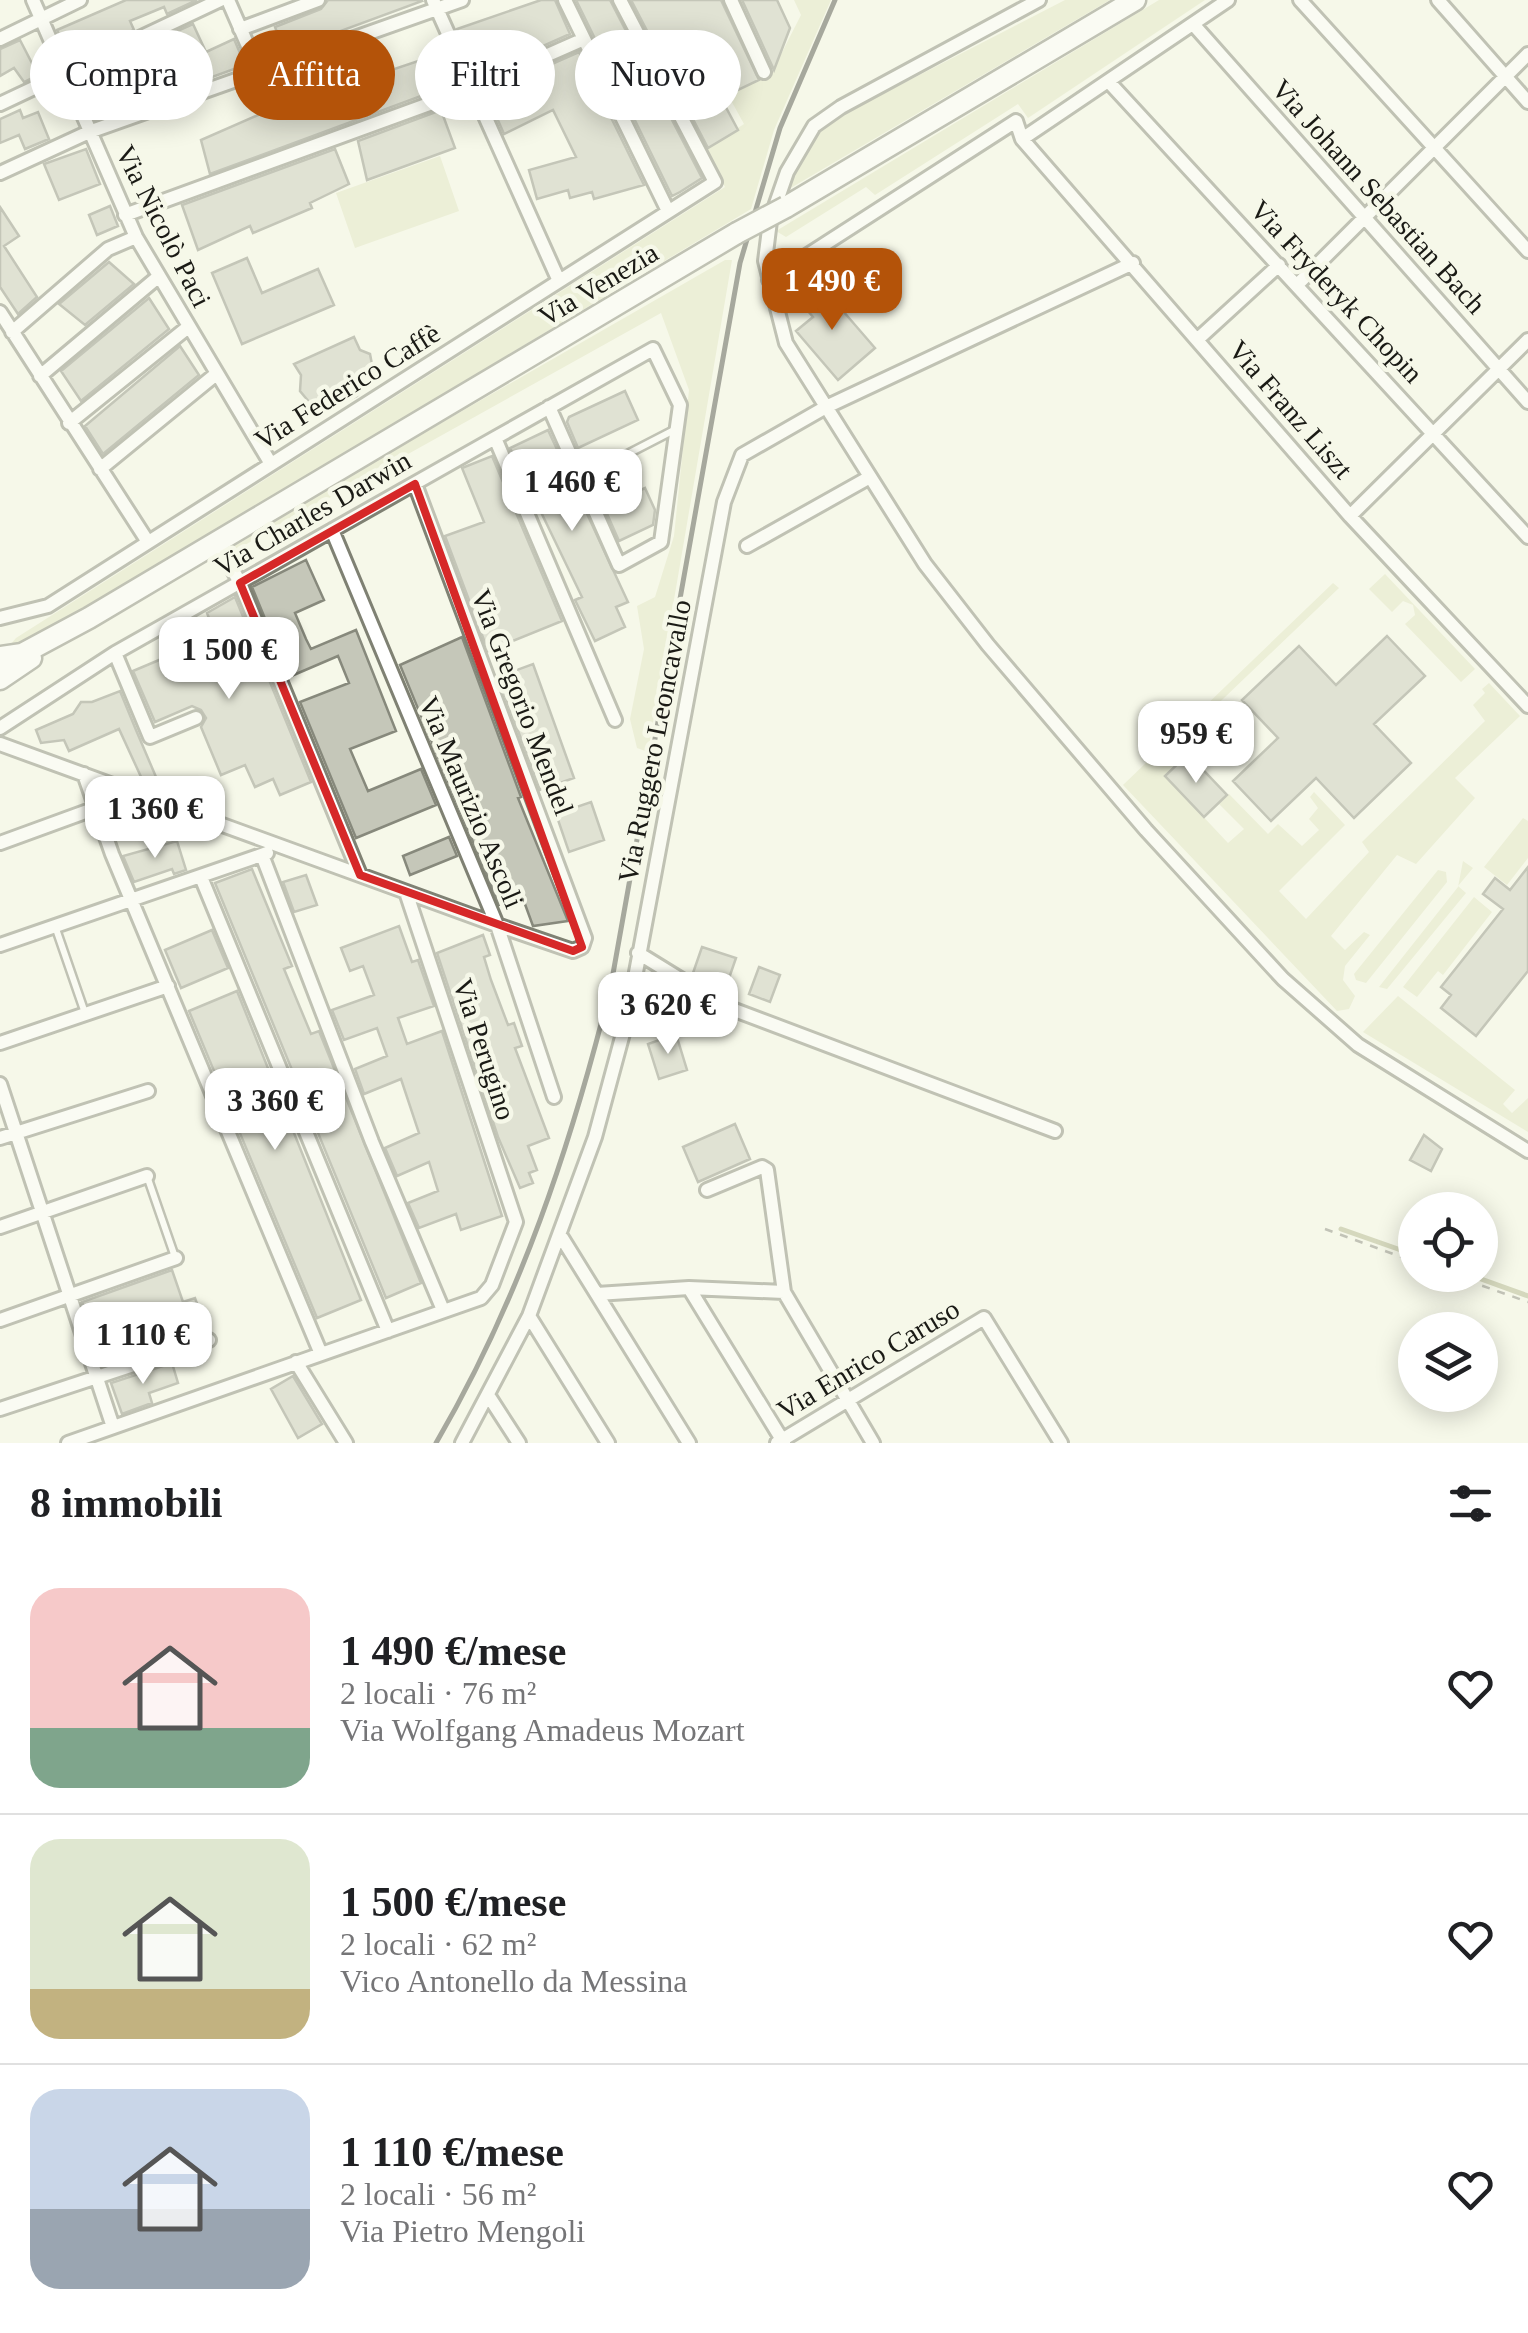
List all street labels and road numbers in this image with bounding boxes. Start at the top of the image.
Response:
street label: Via Johann Sebastian Bach [1265,73,1492,320]
street label: Via Nicolò Paci [110,140,218,312]
street label: Via Fryderyk Chopin [1244,194,1429,389]
street label: Via Venezia [533,236,664,332]
street label: Via Federico Caffè [249,317,446,456]
street label: Via Franz Liszt [1222,334,1359,485]
street label: Via Charles Darwin [208,444,416,582]
street label: Via Gregorio Mendel [465,585,580,820]
street label: Via Ruggero Leoncavallo [612,597,697,885]
street label: Via Maurizio Ascoli [413,692,530,913]
street label: Via Perugino [447,975,522,1124]
street label: Via Enrico Caruso [772,1293,965,1426]

